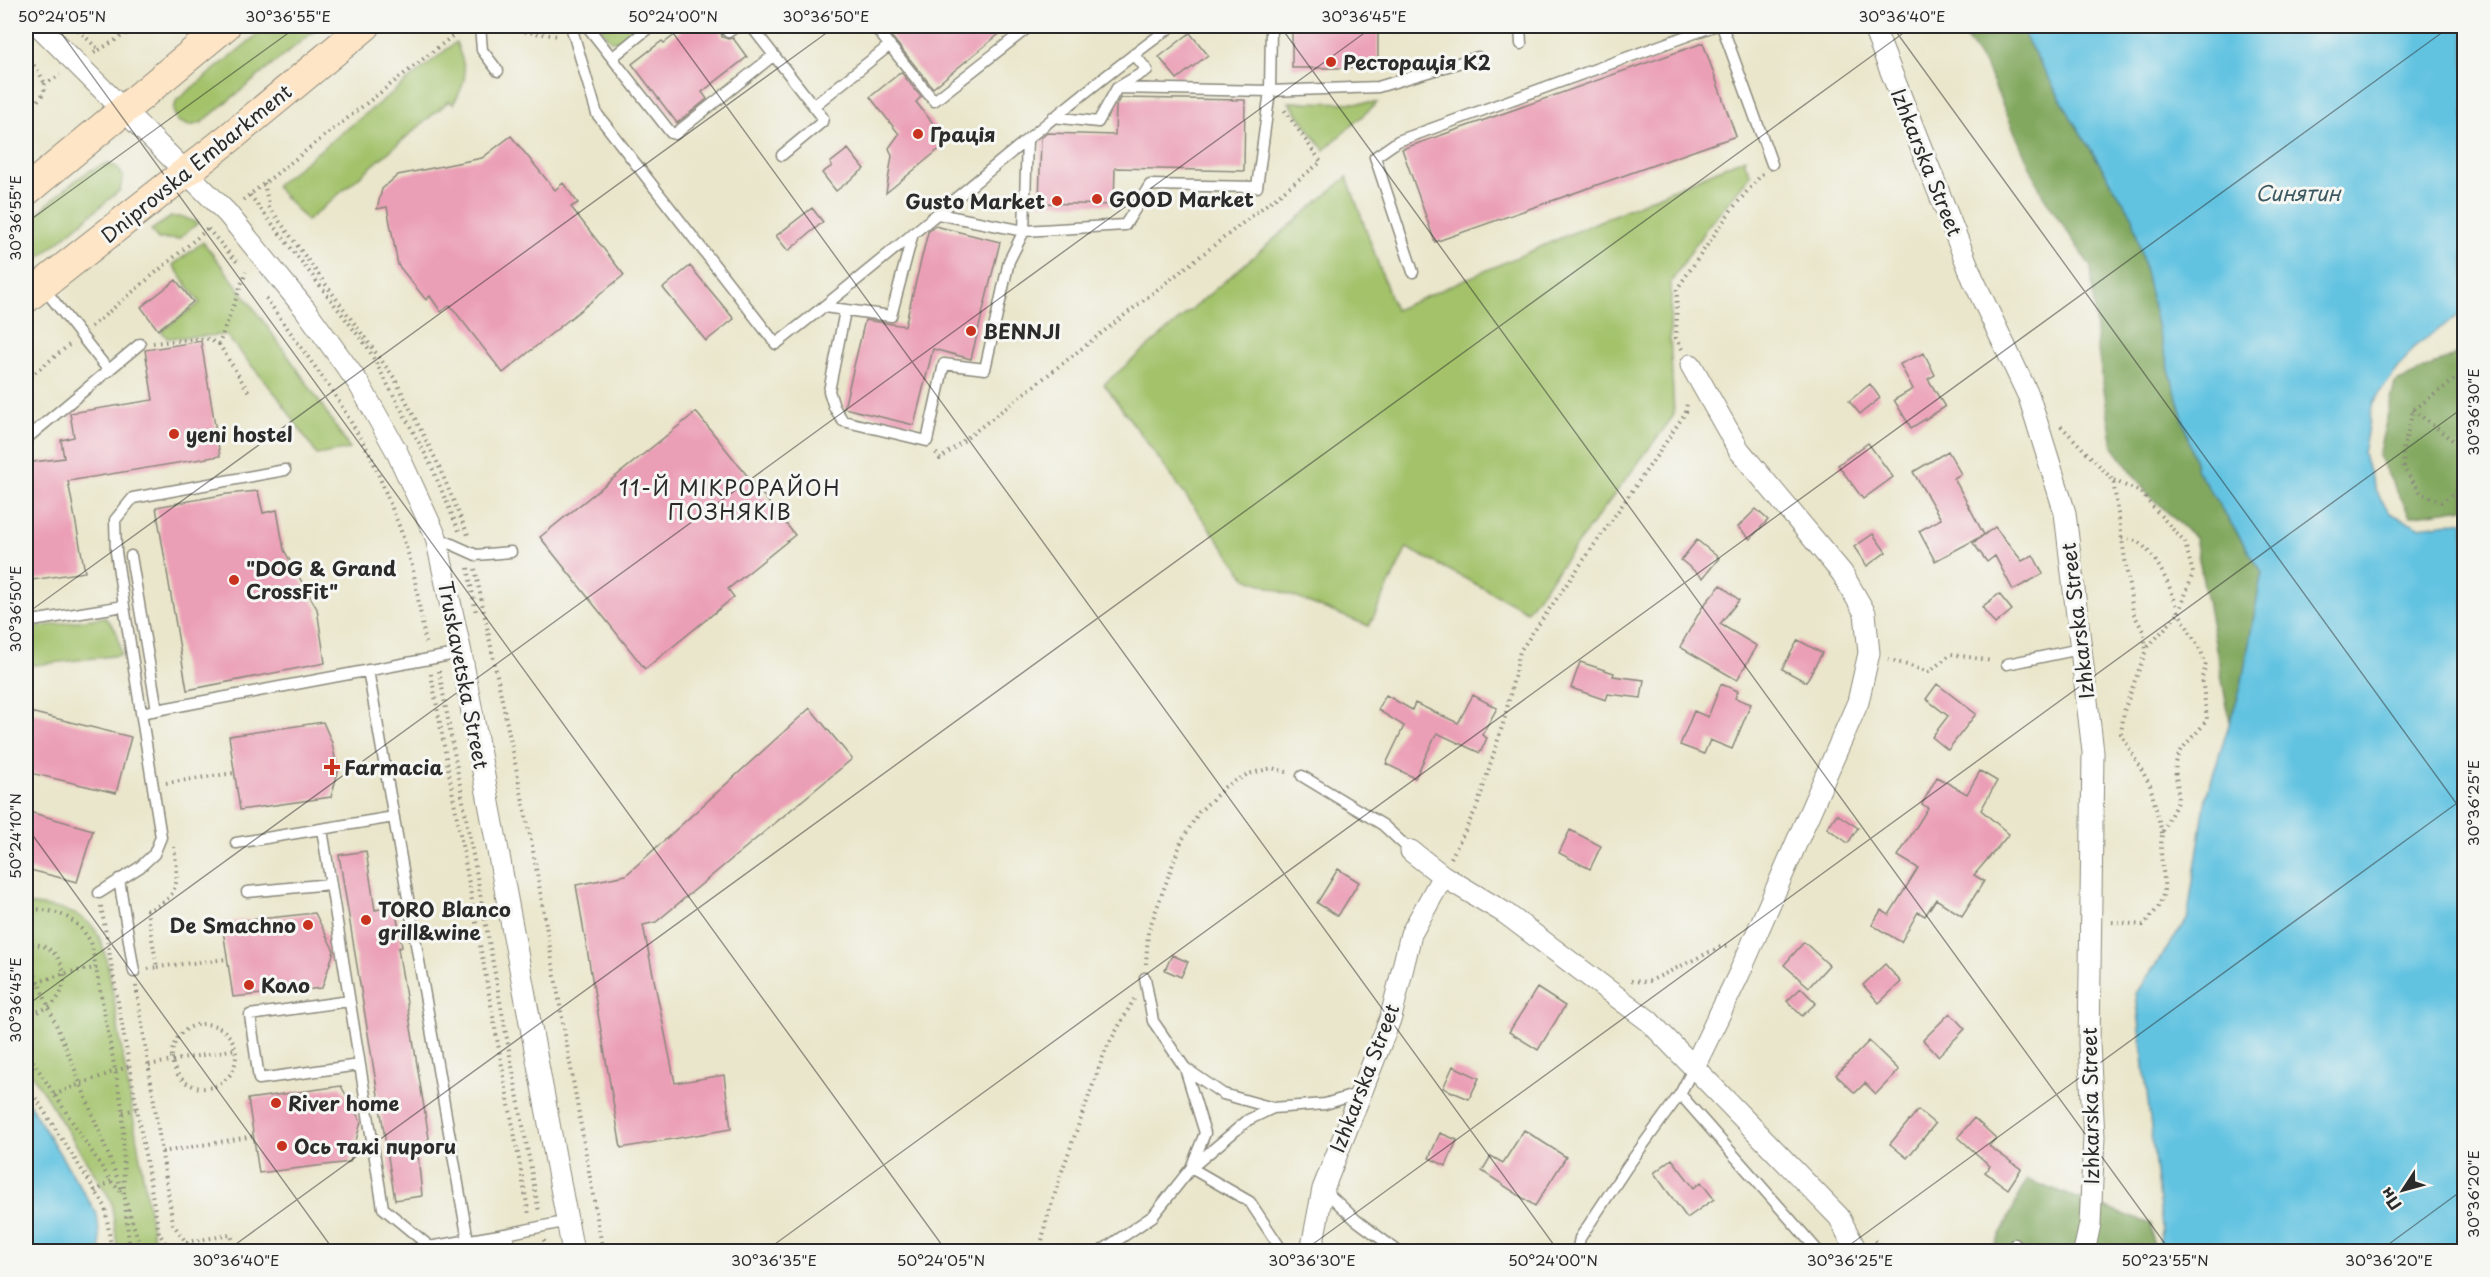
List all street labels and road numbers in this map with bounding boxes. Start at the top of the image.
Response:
street label: Dniprovska Embarkment [94,76,298,250]
street label: Izhkarska Street [1884,84,1970,240]
street label: Izhkarska Street [2053,541,2101,701]
street label: Truskavetska Street [431,578,497,772]
street label: Izhkarska Street [1322,999,1406,1157]
street label: Izhkarska Street [2074,1027,2106,1185]

